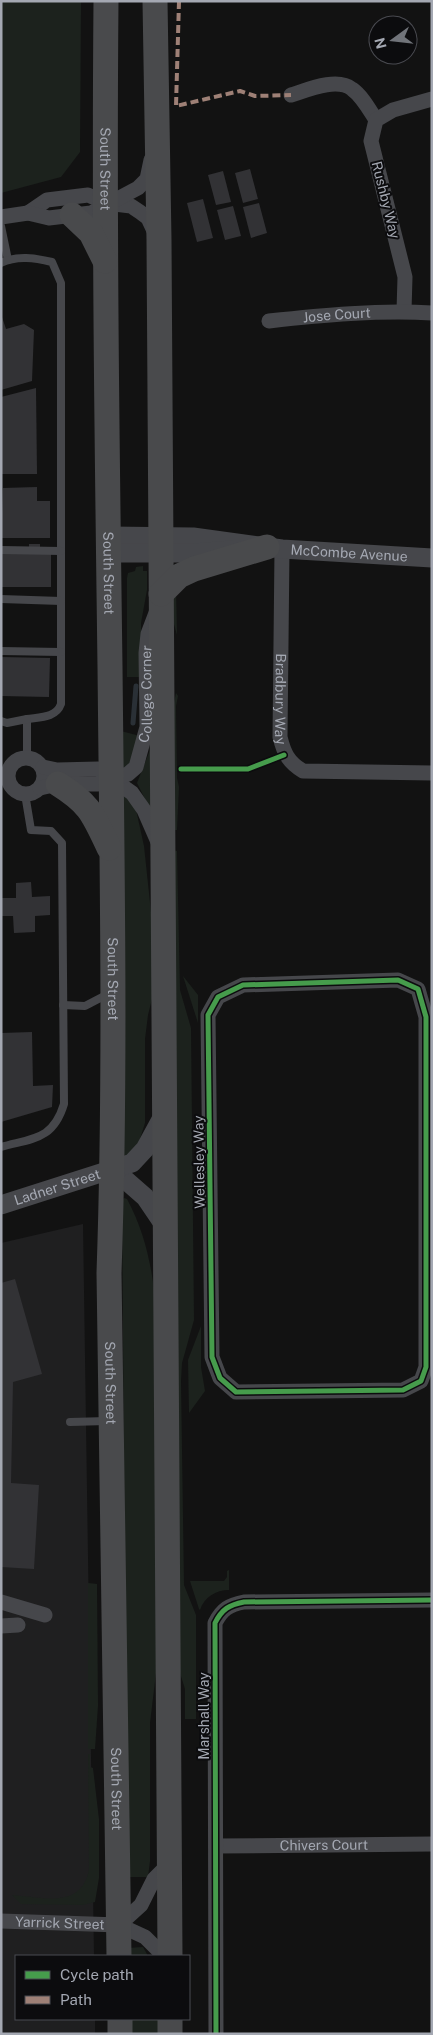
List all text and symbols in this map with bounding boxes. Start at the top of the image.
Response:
north arrow [368,15,418,65]
text: N [371,36,390,51]
street label: South Street [97,127,113,211]
street label: Rushby Way [369,160,403,241]
street label: Jose Court [302,305,371,325]
street label: South Street [100,531,117,615]
street label: McCombe Avenue [290,542,408,565]
street label: College Corner [135,645,155,744]
street label: Bradbury Way [272,653,290,747]
street label: South Street [105,937,121,1021]
street label: Wellesley Way [190,1115,208,1209]
street label: Ladner Street [12,1166,102,1208]
street label: South Street [102,1341,119,1425]
street label: Marshall Way [196,1672,212,1760]
street label: South Street [108,1747,125,1831]
street label: Chivers Court [280,1837,368,1853]
street label: Yarrick Street [15,1913,105,1933]
legend [15,1955,190,2020]
text: Cycle path [60,1966,134,1983]
text: Path [60,1991,92,2008]

